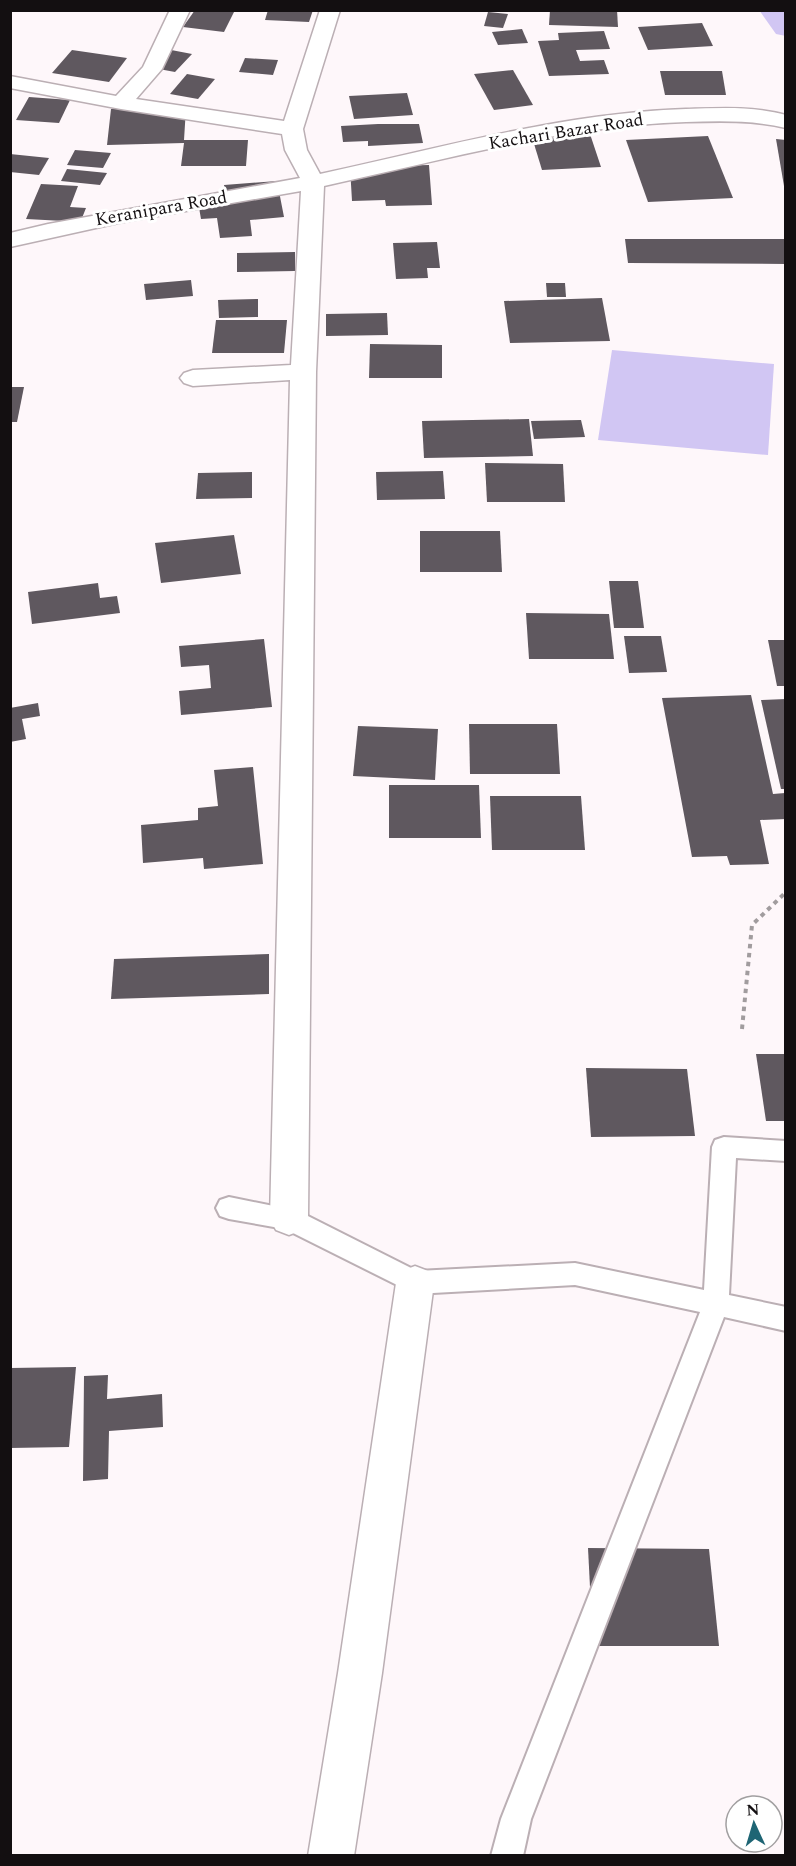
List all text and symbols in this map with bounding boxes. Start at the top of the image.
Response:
street label: Kachari Bazar Road [487,106,646,157]
street label: Keranipara Road [93,184,229,233]
north arrow [724,1794,784,1854]
text: N [746,1798,760,1822]

